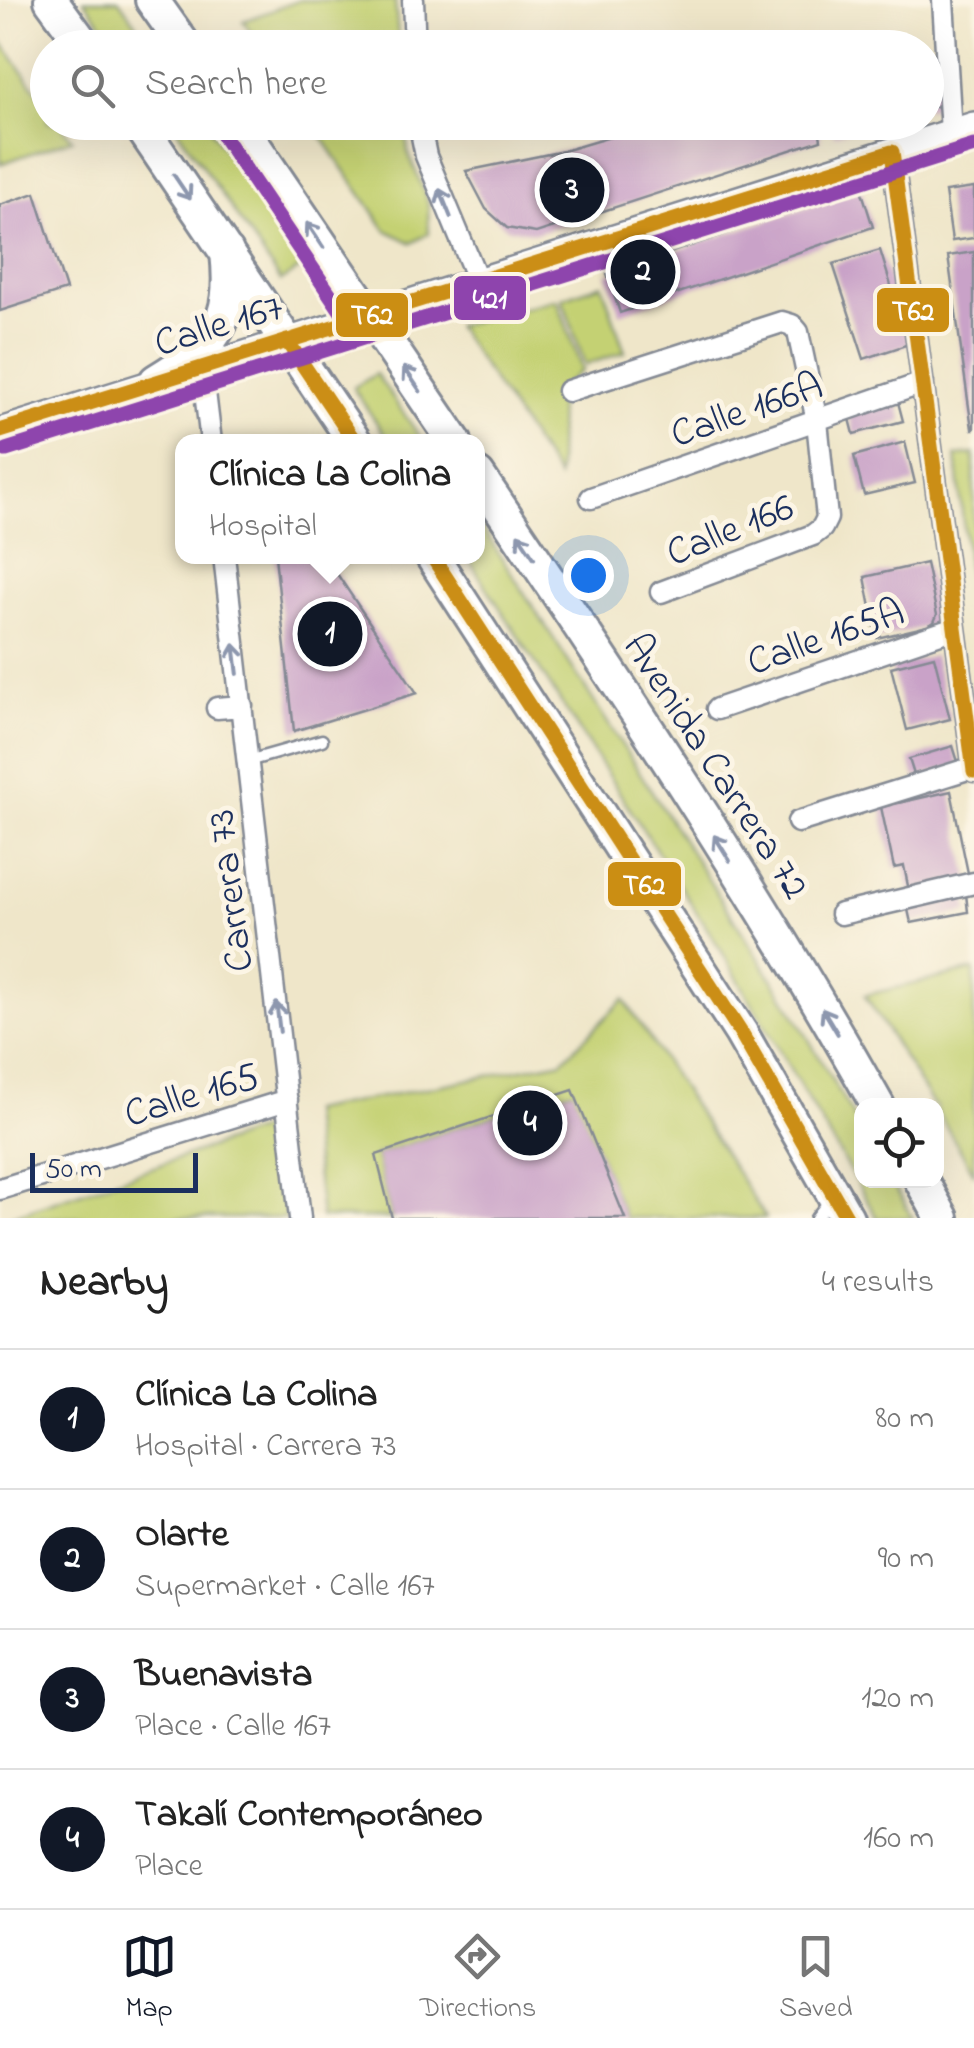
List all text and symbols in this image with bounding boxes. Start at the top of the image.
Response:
search box [30,30,944,140]
text: Search here [145,57,327,113]
icon: search [65,58,120,113]
pin: 3 [540,152,604,228]
one-way arrow [171,173,192,201]
one-way arrow [435,188,453,219]
one-way arrow [305,221,326,249]
pin: 2 [610,234,676,310]
line badge: 421 [452,274,528,322]
street label: Calle 167 [148,280,291,375]
text: 421 [473,281,507,322]
line badge: T62 [875,286,951,334]
line badge: T62 [334,291,410,339]
text: T62 [892,293,934,334]
text: T62 [351,297,393,338]
street label: Calle 166A [663,359,832,466]
one-way arrow [402,365,423,393]
popup [175,434,485,564]
text: Clínica La Colina [209,448,451,504]
street label: Calle 166 [658,480,803,584]
text: Hospital [209,504,317,551]
one-way arrow [515,532,536,561]
your location [563,550,614,601]
street label: Calle 165A [740,585,913,694]
pin: 1 [298,596,362,672]
street label: Avenida Carrera 72 [606,623,823,912]
one-way arrow [226,644,245,676]
street label: Carrera 73 [193,806,272,975]
one-way arrow [712,834,732,862]
line badge: T62 [606,860,683,908]
text: T62 [623,867,665,908]
one-way arrow [268,1001,286,1033]
one-way arrow [820,1007,840,1036]
street label: Calle 165 [118,1049,267,1146]
pin: 4 [498,1086,562,1160]
map controls [854,1098,944,1188]
button: locate [854,1098,944,1188]
scale bar [30,1148,198,1192]
text: 50 m [45,1150,102,1191]
text: Nearby [40,1253,168,1314]
text: 4 results [822,1260,934,1307]
text: Clínica La Colina [135,1368,378,1424]
text: 1 [67,1396,78,1443]
text: 80 m [875,1396,934,1443]
text: Hospital · Carrera 73 [135,1424,397,1471]
text: Olarte [135,1508,228,1564]
text: 2 [65,1536,80,1583]
text: 90 m [878,1536,934,1583]
text: Supermarket · Calle 167 [135,1564,435,1611]
text: Buenavista [135,1648,313,1704]
text: 3 [66,1676,79,1723]
text: 120 m [861,1676,934,1723]
text: Place · Calle 167 [135,1704,331,1751]
text: Takalí Contemporáneo [135,1788,483,1844]
text: 4 [66,1816,79,1863]
text: 160 m [863,1816,934,1863]
text: Place [135,1844,203,1891]
tab: Map [122,1929,177,2030]
tab: Directions [420,1929,536,2030]
tab: Saved [779,1929,852,2030]

